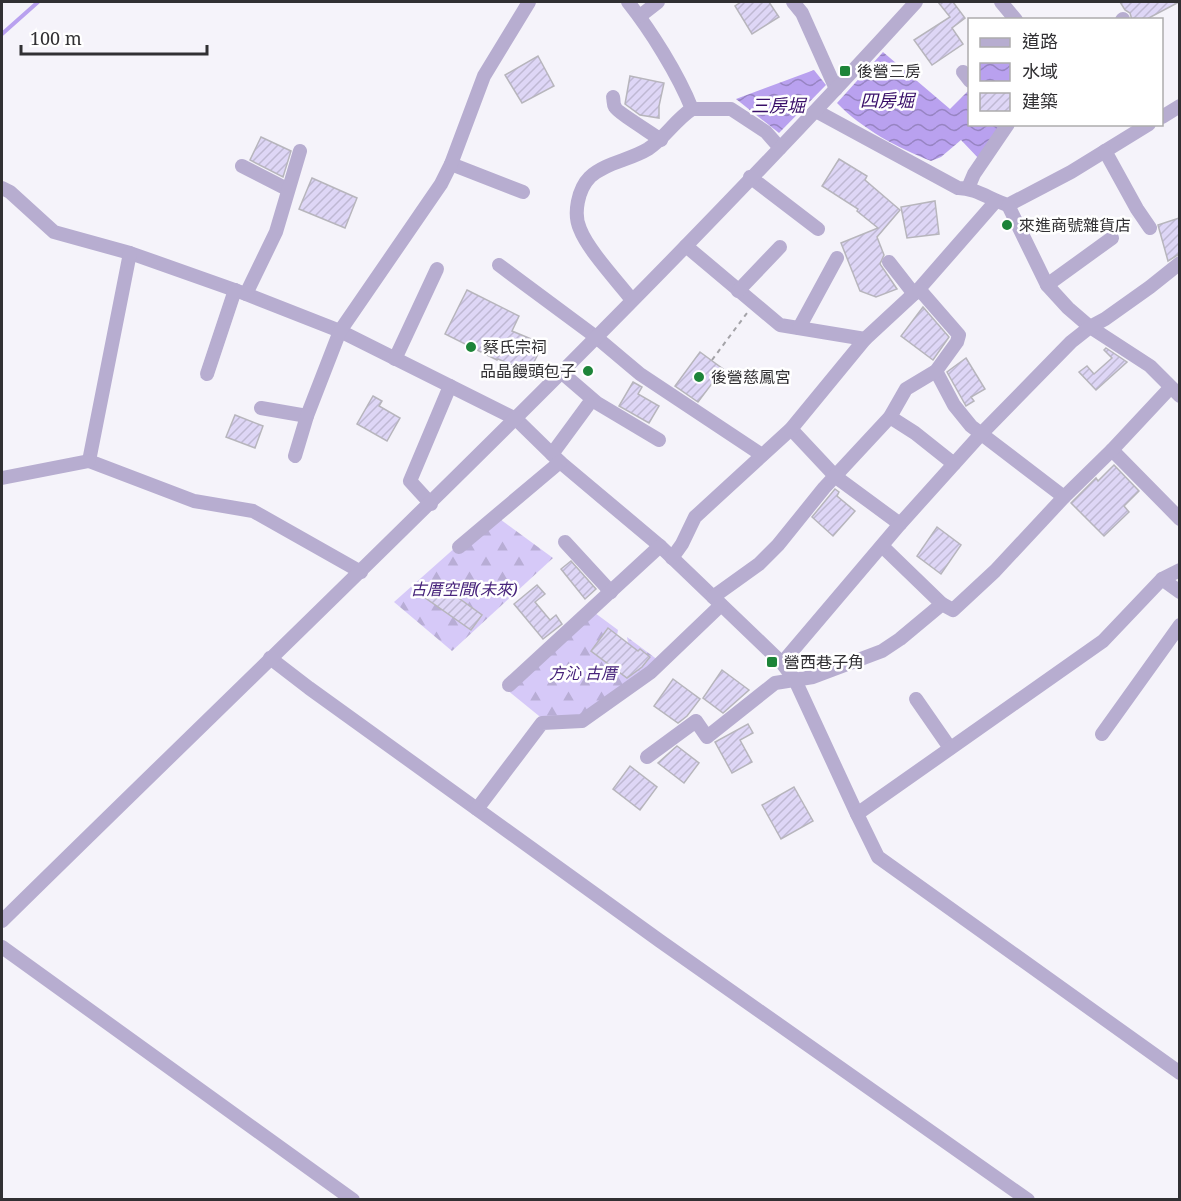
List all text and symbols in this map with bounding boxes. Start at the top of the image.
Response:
scale bar [21,18,207,56]
legend [968,18,1163,126]
text: 100 m [30,26,82,50]
text: 道路 [1022,29,1058,53]
text: 水域 [1022,59,1058,83]
place label: 後營三房 [857,60,921,82]
marker: 後營三房 [838,64,852,78]
water label: 四房堀 [860,88,917,112]
text: 建築 [1022,89,1058,113]
water label: 三房堀 [751,93,808,117]
place label: 來進商號雜貨店 [1019,214,1131,236]
marker: 來進商號雜貨店 [1000,218,1014,232]
place label: 蔡氏宗祠 [483,336,547,358]
marker: 蔡氏宗祠 [464,340,478,354]
place label: 品晶饅頭包子 [480,360,576,382]
marker: 品晶饅頭包子 [581,364,595,378]
place label: 後營慈鳳宮 [711,366,791,388]
marker: 後營慈鳳宮 [692,370,706,384]
park label: 古厝空間(未來) [410,578,518,600]
place label: 營西巷子角 [784,651,864,673]
marker: 營西巷子角 [765,655,779,669]
park label: 方沁 古厝 [549,662,620,684]

